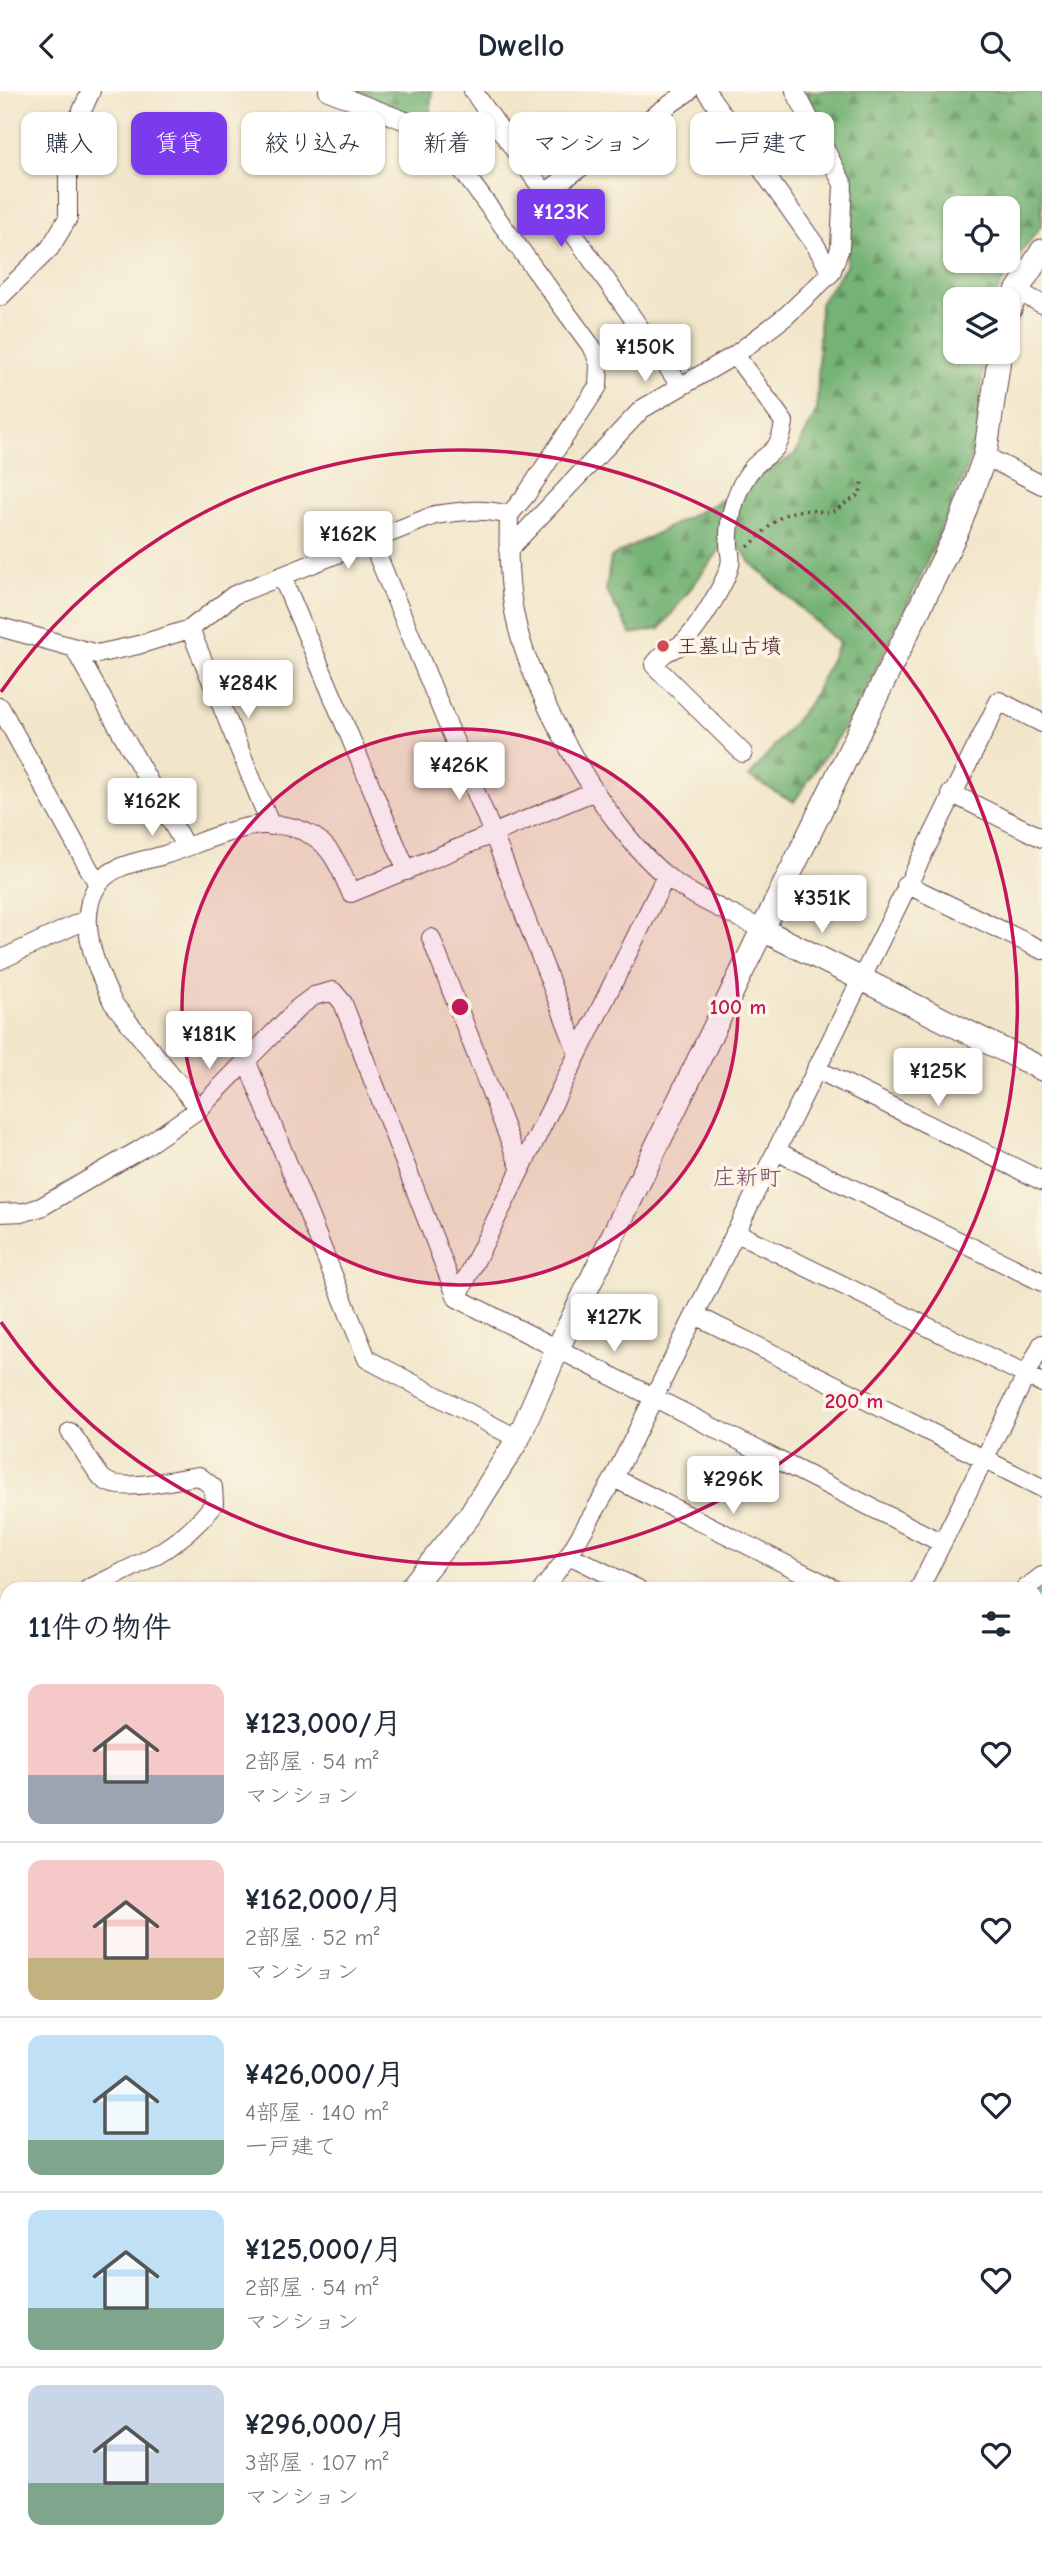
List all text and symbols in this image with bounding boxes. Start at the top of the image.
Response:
icon: back [28,27,66,65]
text: Dwello [477,27,565,64]
icon: search [976,27,1014,65]
chip: 購入 [21,112,117,175]
chip: 賃貸 [131,112,227,175]
chip: 絞り込み [241,112,385,175]
chip: 新着 [399,112,495,175]
chip: マンション [509,112,676,175]
chip: 一戸建て [690,112,834,175]
pin: ¥123K [512,190,610,249]
map controls [943,196,1020,364]
button: locate [943,196,1020,273]
text: ¥123K [533,198,589,225]
button: layers [943,287,1020,364]
pin: ¥150K [596,324,694,384]
text: ¥150K [616,333,674,360]
pin: ¥162K [299,511,397,571]
text: ¥162K [320,520,376,547]
place label: 王墓山古墳 [677,634,782,658]
marker: 王墓山古墳 [655,638,671,654]
pin: ¥284K [199,661,297,720]
text: ¥284K [219,669,277,696]
pin: ¥426K [410,743,508,802]
text: ¥426K [430,751,488,778]
pin: ¥162K [103,779,201,838]
text: ¥162K [124,787,180,814]
pin: ¥351K [773,875,871,935]
text: ¥351K [794,884,850,911]
centre of rings [448,995,472,1019]
text: 100 m [710,995,766,1019]
pin: ¥181K [160,1011,258,1071]
text: ¥181K [182,1020,236,1047]
pin: ¥125K [889,1049,987,1108]
text: ¥125K [910,1057,966,1084]
district label: 庄新町 [713,1164,782,1191]
pin: ¥127K [565,1295,663,1354]
text: ¥127K [587,1303,641,1330]
text: 200 m [825,1389,883,1413]
pin: ¥296K [684,1457,782,1516]
text: ¥296K [703,1465,763,1492]
icon: filters [977,1605,1015,1643]
text: 11件の物件 [28,1610,172,1645]
text: ¥123,000/月 [245,1706,402,1741]
icon: home [84,1712,168,1796]
icon: heart [977,1735,1015,1773]
text: 2部屋 · 54 m² [245,1748,378,1775]
text: マンション [245,1782,359,1809]
text: ¥162,000/月 [245,1882,403,1917]
icon: home [84,1888,168,1972]
icon: heart [977,1911,1015,1949]
text: 2部屋 · 52 m² [245,1924,379,1951]
text: マンション [245,1958,359,1985]
text: ¥426,000/月 [245,2057,405,2092]
icon: home [84,2063,168,2147]
icon: heart [977,2086,1015,2124]
text: 4部屋 · 140 m² [245,2099,388,2126]
text: 一戸建て [245,2133,337,2160]
text: ¥125,000/月 [245,2232,403,2267]
icon: home [84,2238,168,2322]
icon: heart [977,2261,1015,2299]
text: 2部屋 · 54 m² [245,2274,378,2301]
text: マンション [245,2308,359,2335]
text: ¥296,000/月 [245,2407,406,2442]
icon: home [84,2413,168,2497]
icon: heart [977,2436,1015,2474]
text: 3部屋 · 107 m² [245,2449,388,2476]
text: マンション [245,2483,359,2510]

